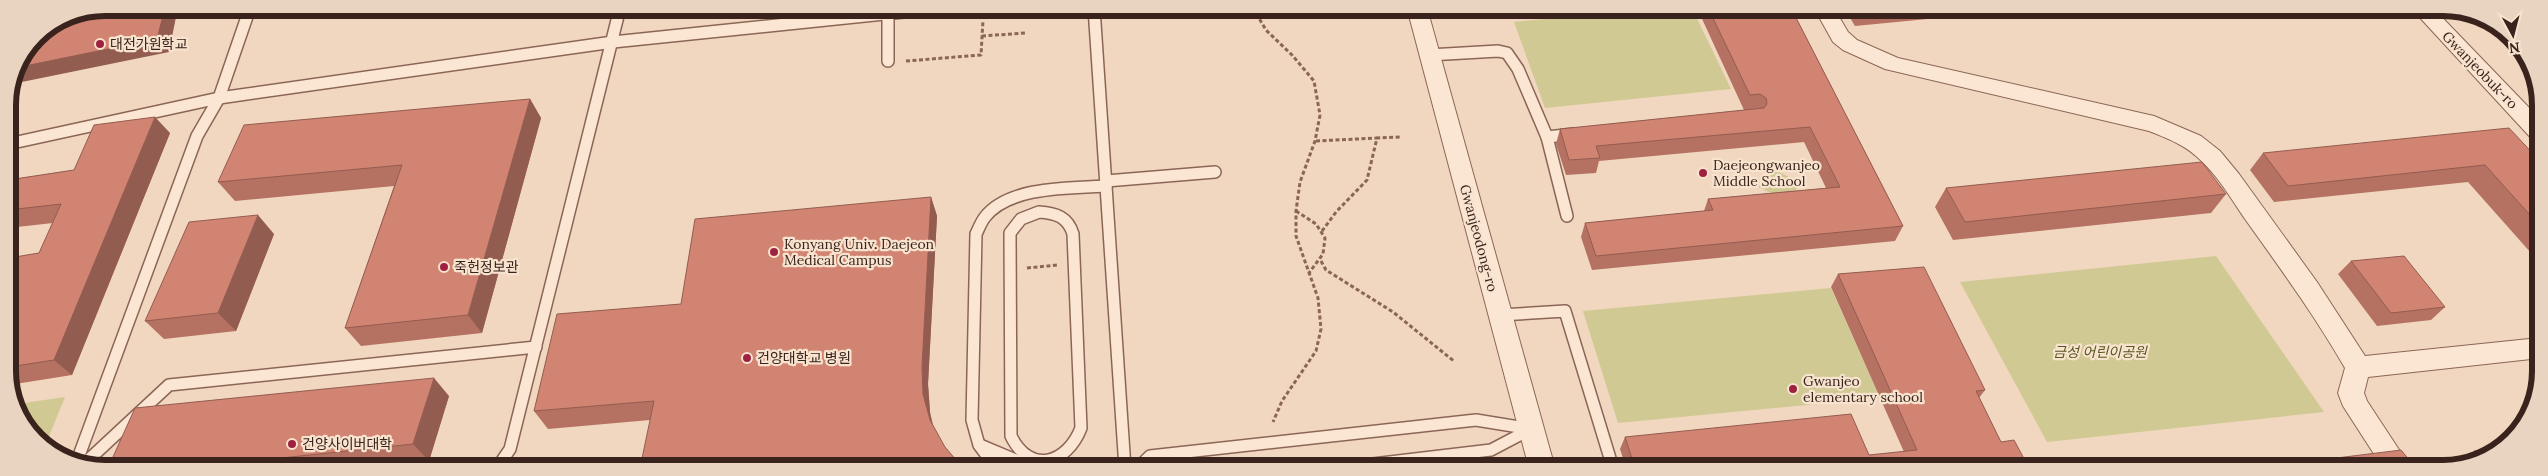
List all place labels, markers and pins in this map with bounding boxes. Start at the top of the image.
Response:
place label: 대전가원학교 [110,35,187,53]
marker: 대전가원학교 [94,38,106,50]
place label: Daejeongwanjeo Middle School [1713,156,1820,190]
marker: Daejeongwanjeo Middle School [1697,167,1709,179]
place label: Konyang Univ. Daejeon Medical Campus [784,235,935,269]
marker: Konyang Univ. Daejeon Medical Campus [768,246,780,258]
place label: 죽헌정보관 [454,258,519,276]
marker: 죽헌정보관 [438,261,450,273]
place label: 건양대학교 병원 [757,349,851,367]
marker: 건양대학교 병원 [741,352,753,364]
place label: Gwanjeo elementary school [1803,372,1923,406]
marker: Gwanjeo elementary school [1787,383,1799,395]
place label: 건양사이버대학 [302,435,392,453]
marker: 건양사이버대학 [286,438,298,450]

